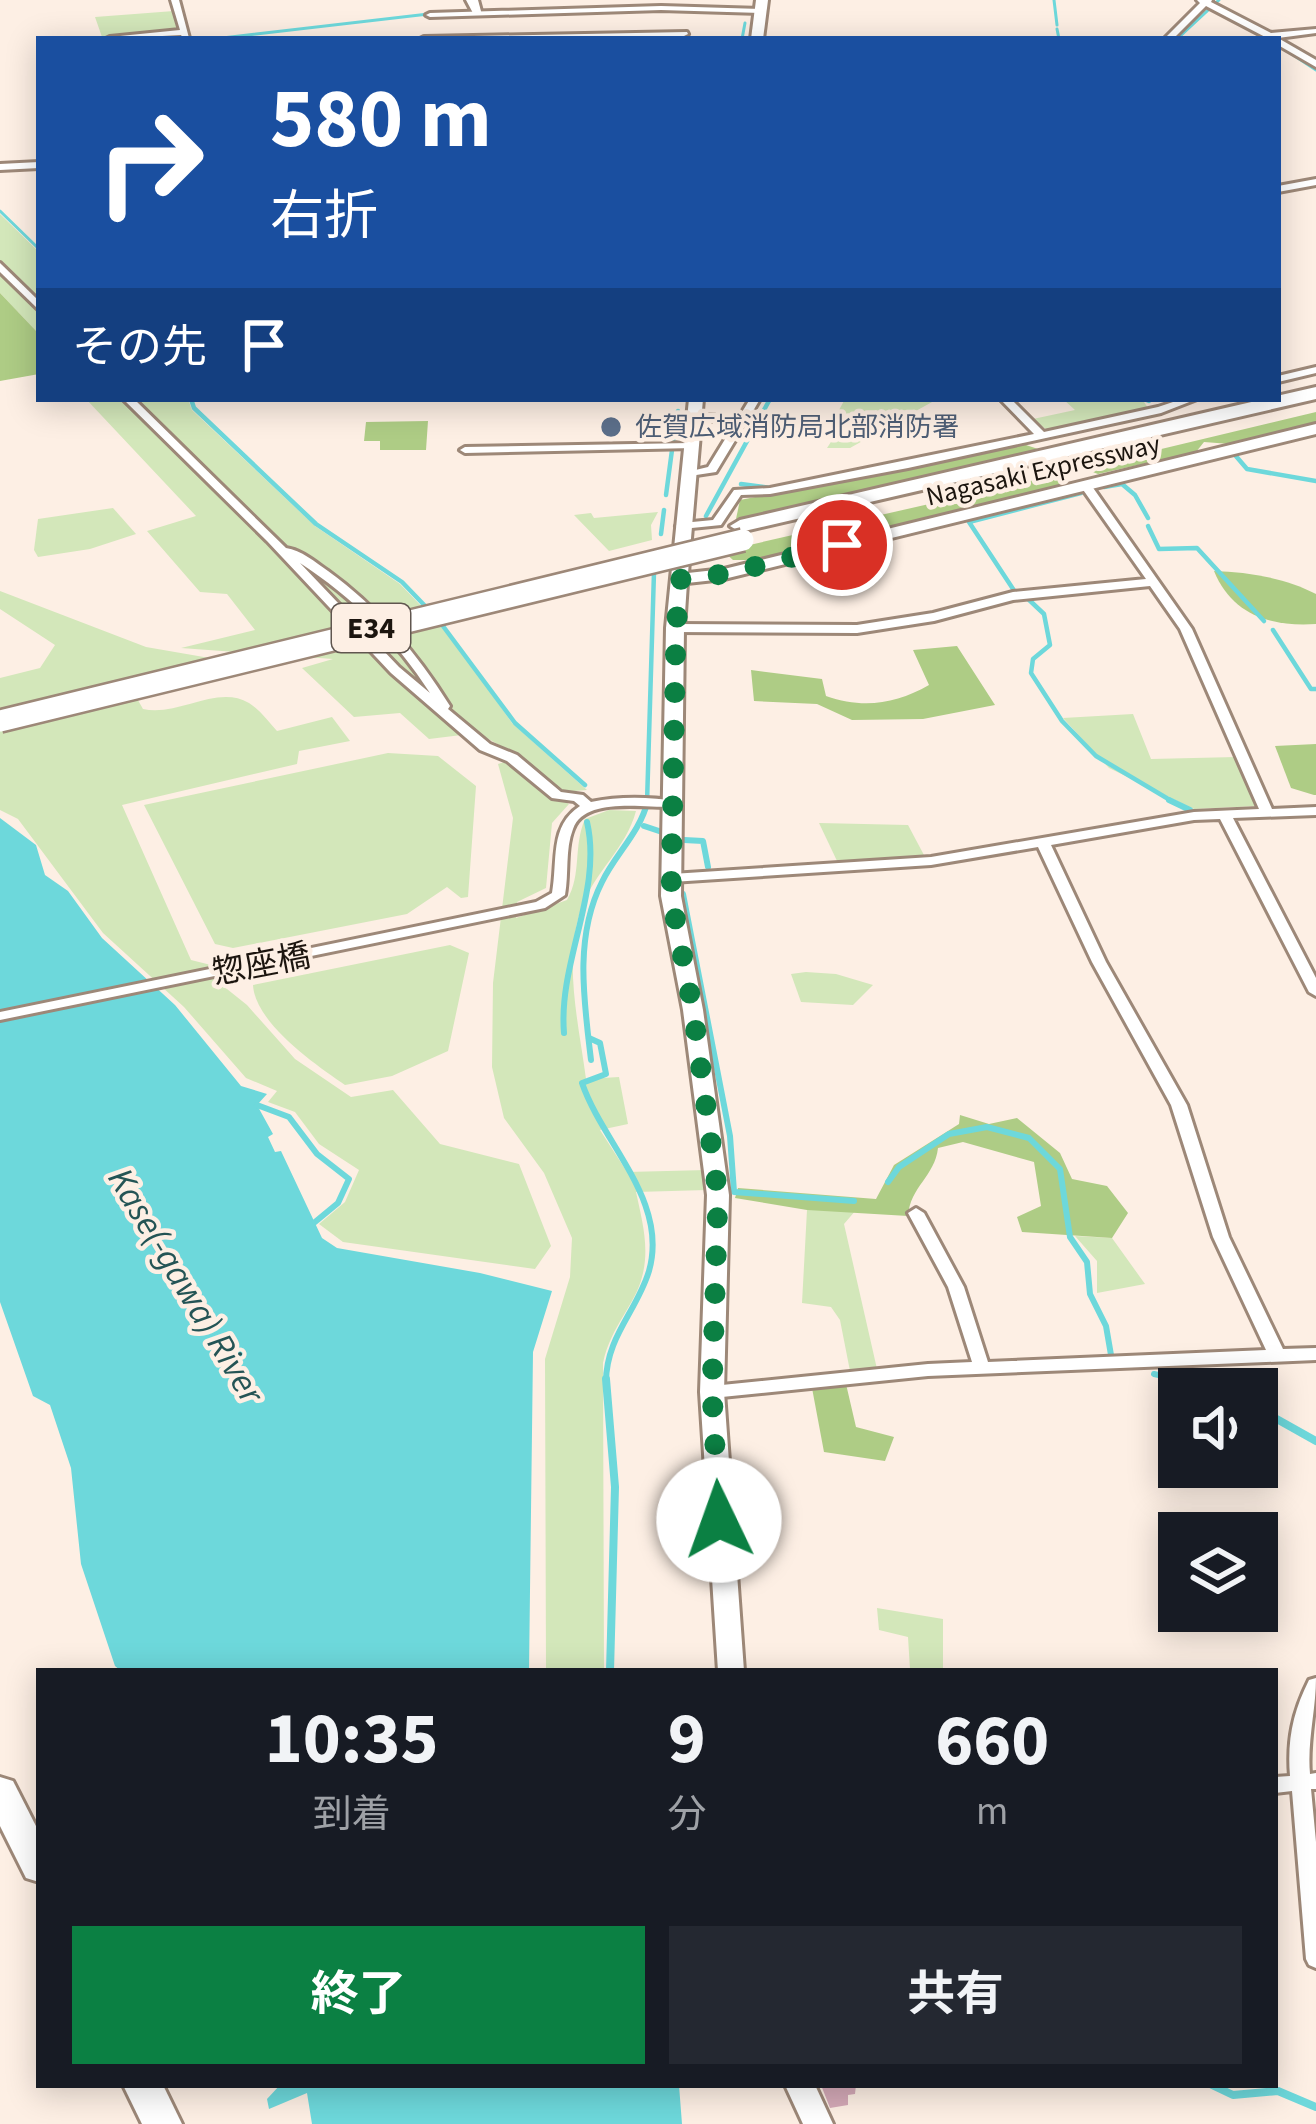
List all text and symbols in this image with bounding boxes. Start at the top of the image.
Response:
text: 580 m [270,60,492,180]
icon: right [72,84,228,240]
text: 右折 [270,179,378,256]
icon: arrive [231,312,297,378]
text: その先 [72,316,207,380]
place label: 佐賀広域消防局北部消防署 [635,408,959,447]
marker: 佐賀広域消防局北部消防署 [598,414,624,440]
street label: Nagasaki Expressway [922,425,1164,516]
pin [791,494,893,596]
icon: arrive [809,512,875,578]
road number: E34 [332,604,410,652]
street label: 惣座橋 [208,932,314,997]
water label: Kase(-gawa) River [95,1158,277,1415]
map controls [1158,1368,1278,1632]
button: sound [1158,1368,1278,1488]
position arrow [656,1457,782,1583]
button: layers [1158,1512,1278,1632]
text: 10:35 [265,1688,438,1791]
text: 9 [668,1688,706,1791]
text: 660 [935,1690,1049,1793]
text: m [976,1784,1008,1840]
text: 到着 [313,1787,391,1843]
text: 分 [667,1787,706,1843]
button: 終了 [72,1926,645,2064]
button: 共有 [669,1926,1242,2064]

